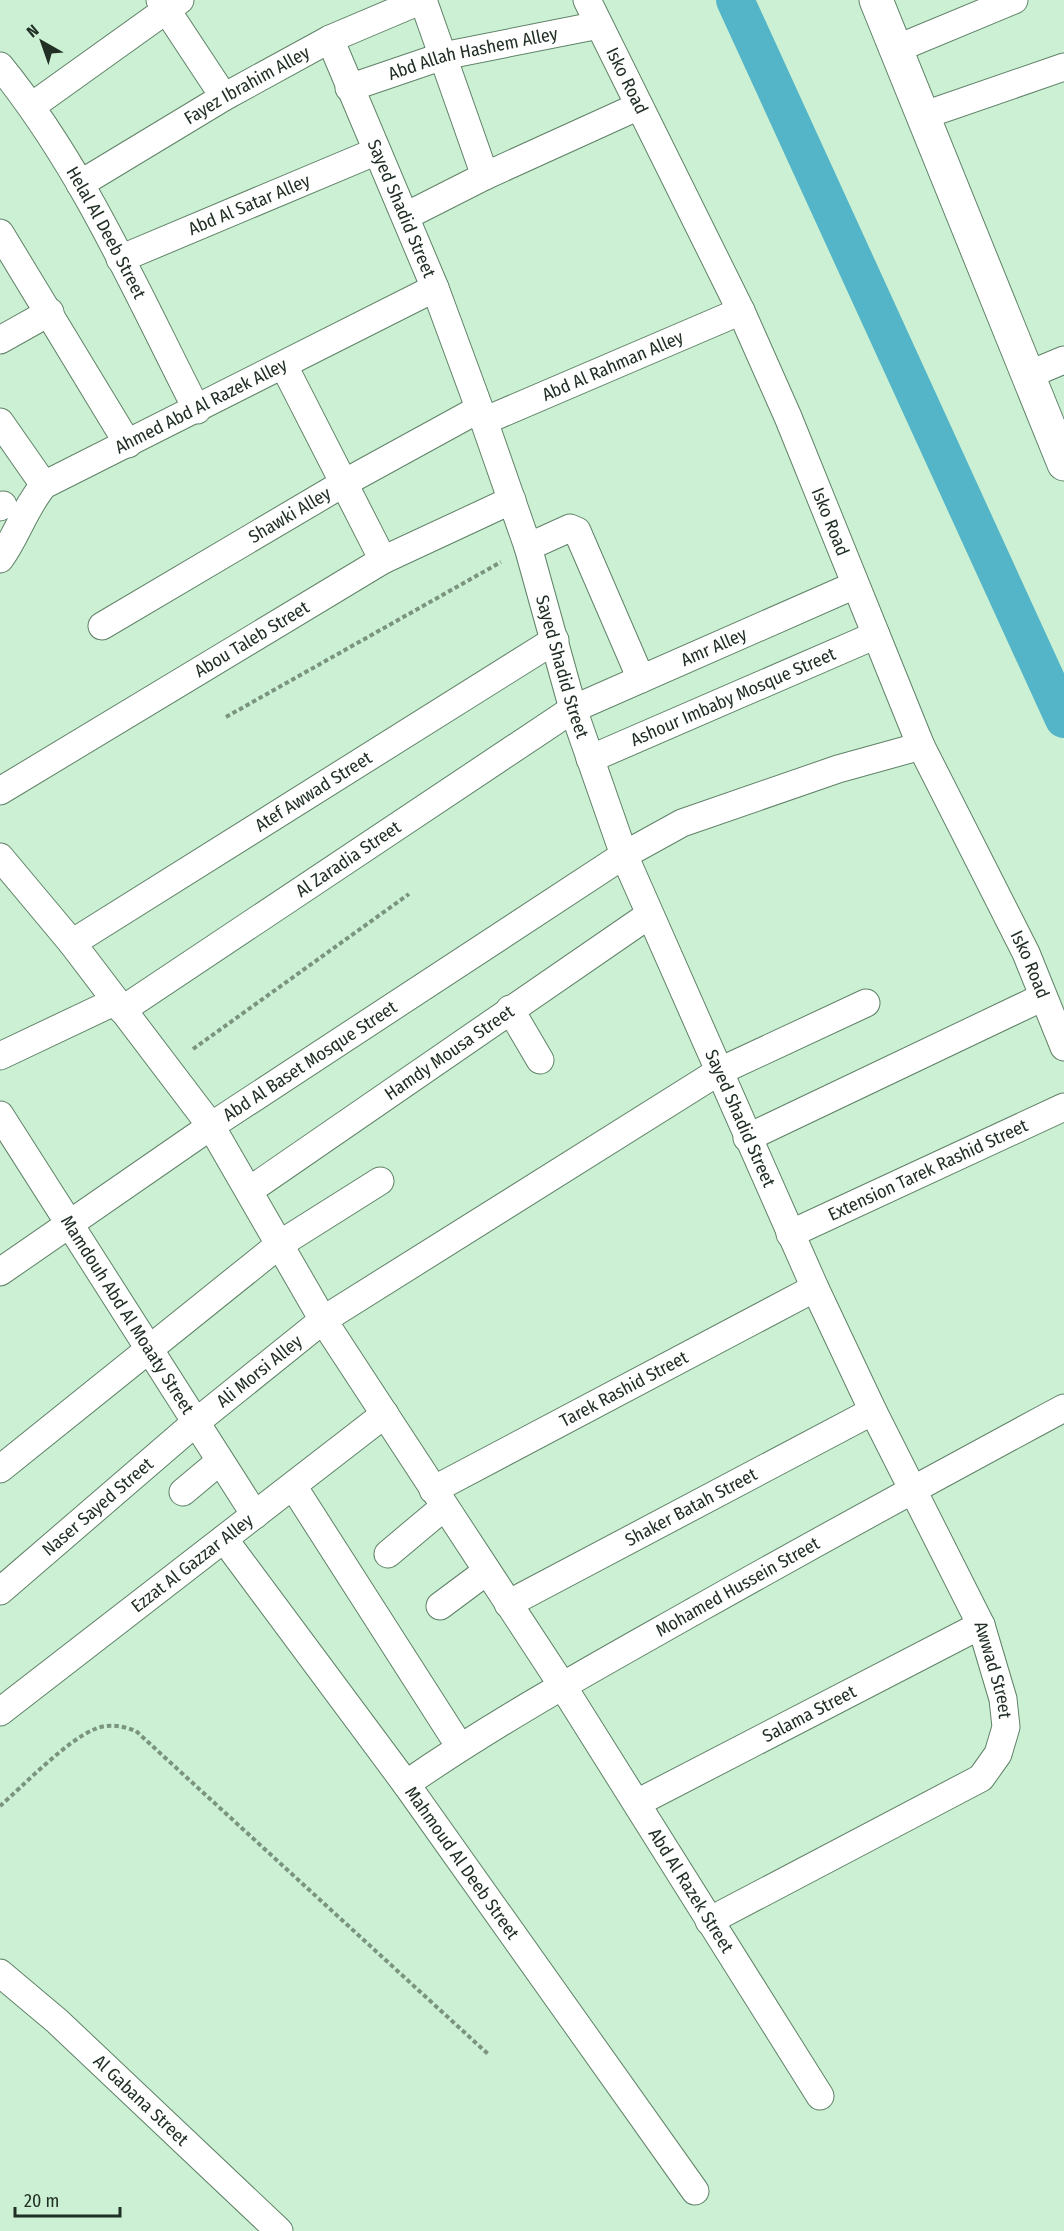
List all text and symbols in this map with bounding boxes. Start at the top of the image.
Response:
north arrow [12,12,72,72]
text: N [23,21,42,41]
street label: Abd Allah Hashem Alley [385,22,560,85]
street label: Fayez Ibrahim Alley [180,41,313,129]
street label: Isko Road [601,44,653,118]
street label: Sayed Shadid Street [363,136,440,281]
street label: Helal Al Deeb Street [61,163,151,303]
street label: Abd Al Satar Alley [185,169,313,240]
street label: Abd Al Rahman Alley [539,326,687,406]
street label: Ahmed Abd Al Razek Alley [111,353,291,458]
street label: Shawki Alley [245,482,335,548]
street label: Isko Road [807,484,854,559]
street label: Sayed Shadid Street [531,593,593,741]
street label: Abou Taleb Street [190,596,313,682]
street label: Amr Alley [677,623,750,671]
street label: Ashour Imbaby Mosque Street [627,643,839,751]
street label: Atef Awwad Street [251,747,376,836]
street label: Al Zaradia Street [292,816,405,902]
street label: Isko Road [1005,927,1054,1002]
street label: Abd Al Baset Mosque Street [219,996,401,1126]
street label: Hamdy Mousa Street [380,1000,518,1105]
street label: Sayed Shadid Street [700,1046,780,1191]
street label: Extension Tarek Rashid Street [825,1114,1031,1226]
street label: Mamdouh Abd Al Moaaty Street [56,1211,199,1418]
street label: Ali Morsi Alley [212,1330,307,1412]
street label: Tarek Rashid Street [556,1346,692,1432]
street label: Naser Sayed Street [38,1453,158,1561]
street label: Shaker Batah Street [621,1463,761,1551]
street label: Ezzat Al Gazzar Alley [127,1509,257,1617]
street label: Mohamed Hussein Street [652,1532,824,1642]
street label: Awwad Street [970,1619,1016,1720]
street label: Salama Street [759,1681,860,1747]
street label: Mahmoud Al Deeb Street [400,1782,524,1944]
street label: Abd Al Razek Street [644,1824,738,1957]
street label: Al Gabana Street [89,2050,193,2151]
scale bar [15,2180,120,2218]
text: 20 m [24,2190,59,2212]

